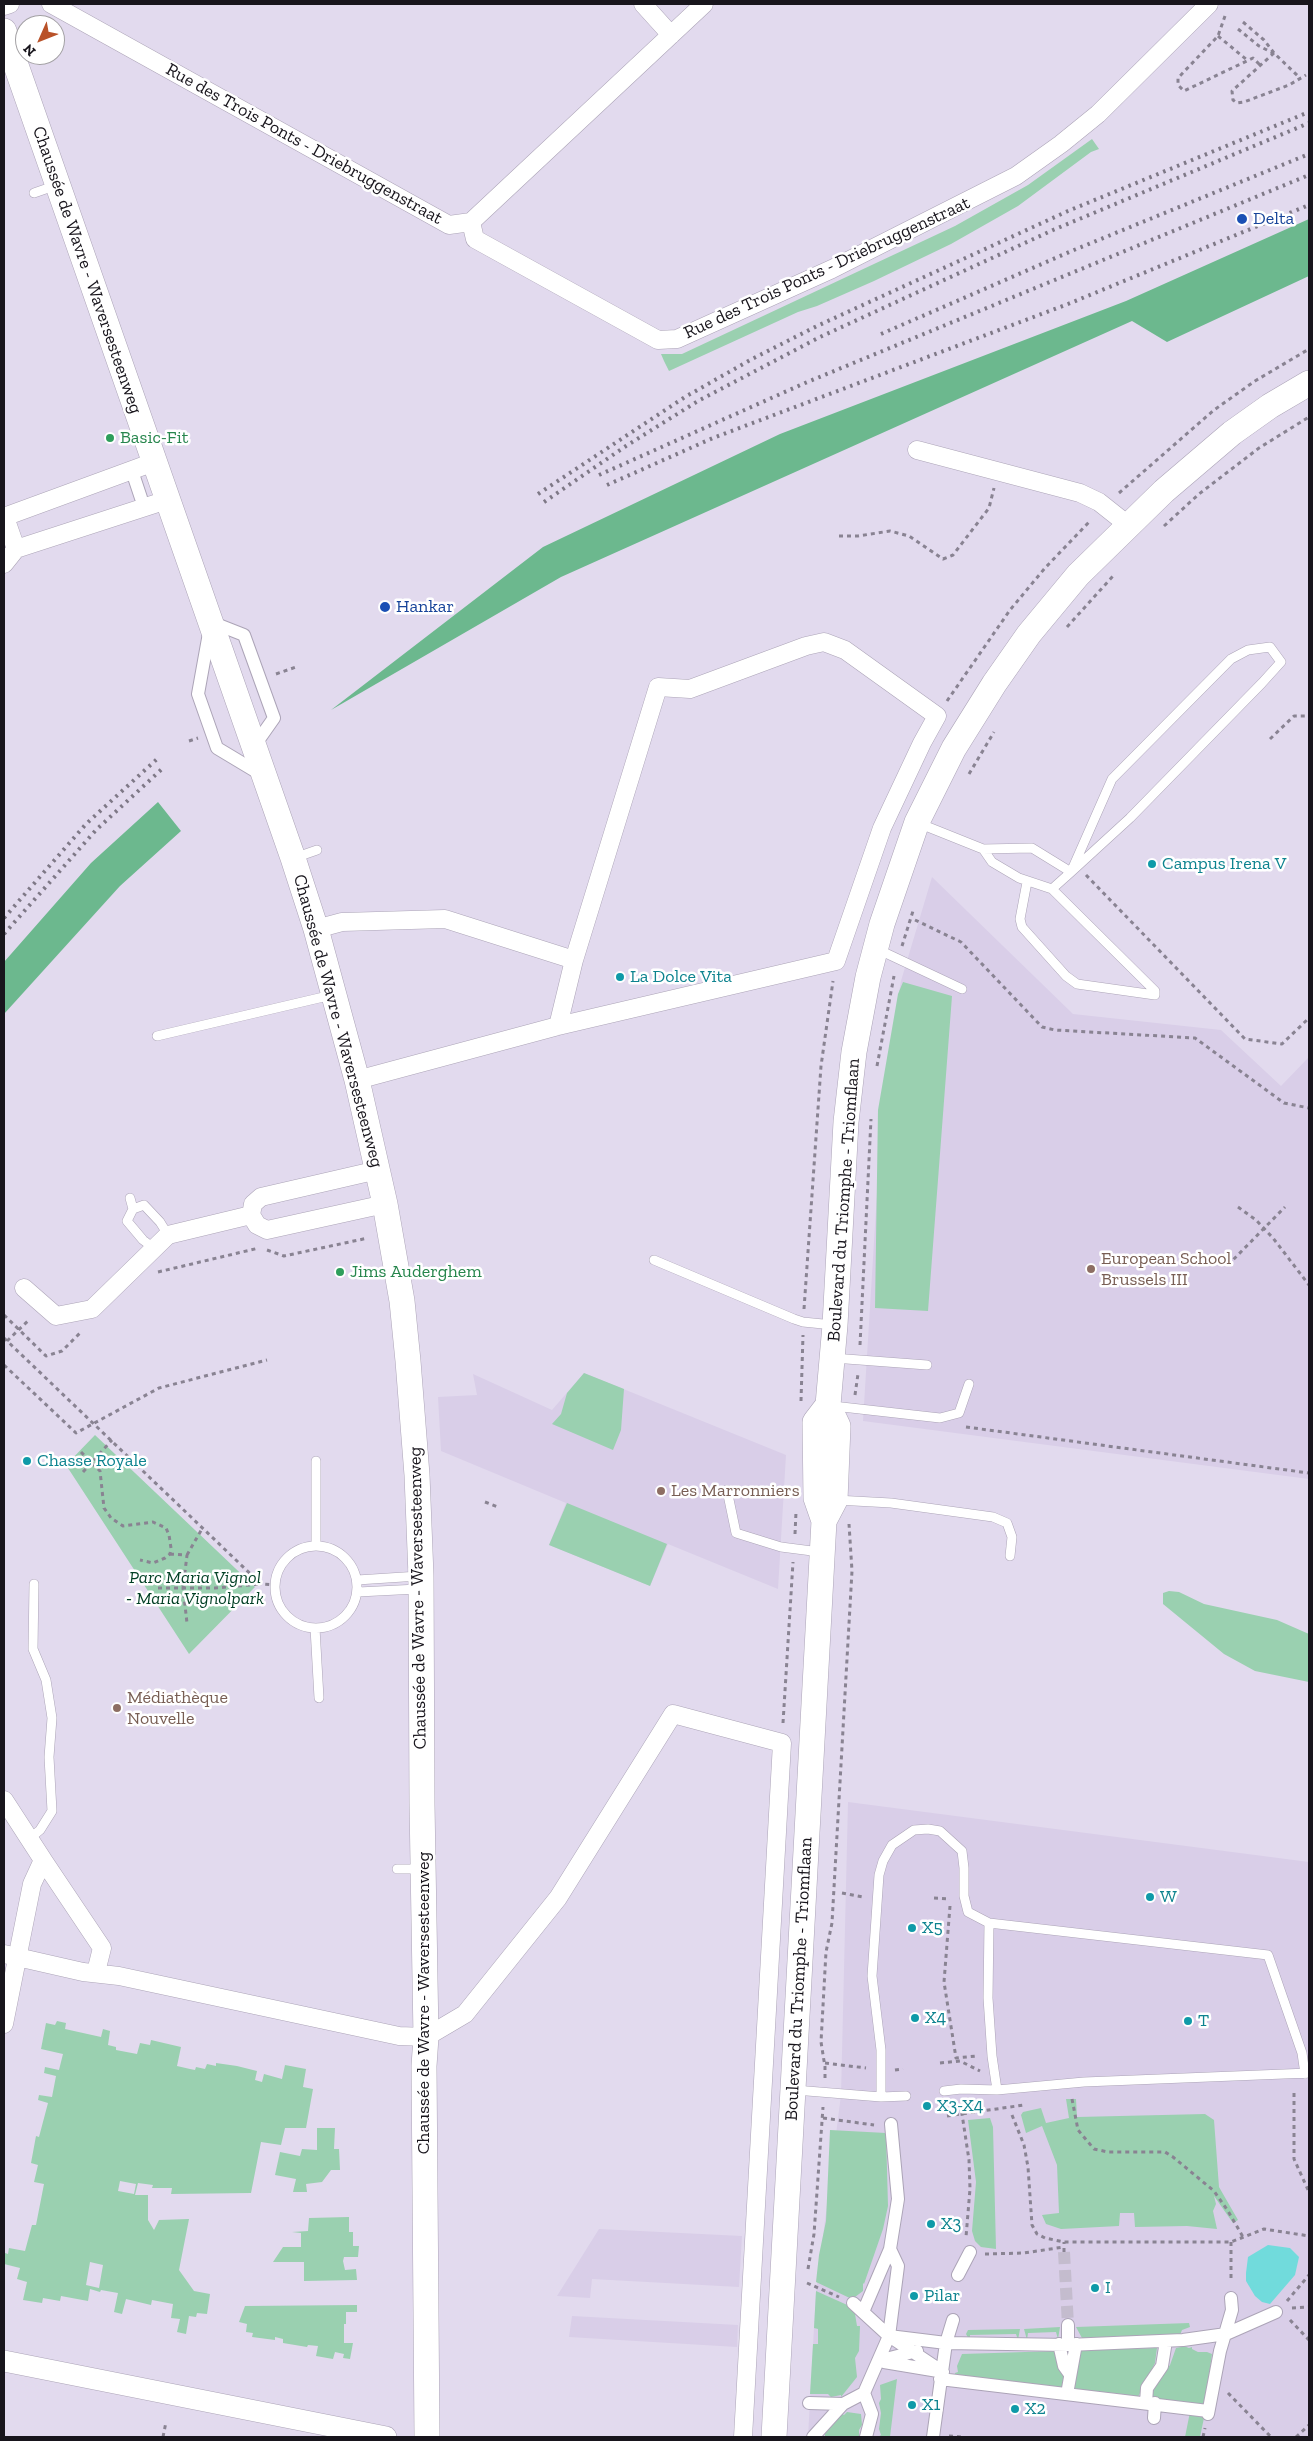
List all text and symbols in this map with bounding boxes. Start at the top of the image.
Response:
north arrow [15,15,65,65]
text: N [20,40,39,60]
street label: Rue des Trois Ponts - Driebruggenstraat [162,59,446,229]
street label: Chaussée de Wavre - Waversesteenweg [28,123,146,417]
street label: Rue des Trois Ponts - Driebruggenstraat [681,192,973,344]
place label: Delta [1253,208,1294,230]
marker: Delta [1235,212,1249,226]
place label: Basic-Fit [120,427,188,449]
marker: Basic-Fit [104,432,116,444]
place label: Hankar [396,596,454,618]
marker: Hankar [378,600,392,614]
place label: Campus Irena V [1162,853,1286,875]
marker: Campus Irena V [1146,858,1158,870]
street label: Chaussée de Wavre - Waversesteenweg [288,872,388,1170]
place label: La Dolce Vita [630,966,732,988]
marker: La Dolce Vita [614,971,626,983]
street label: Boulevard du Triomphe - Triomflaan [823,1058,865,1342]
place label: European School Brussels III [1101,1248,1231,1290]
place label: Jims Auderghem [350,1261,482,1283]
marker: European School Brussels III [1085,1263,1097,1275]
marker: Jims Auderghem [334,1266,346,1278]
street label: Chaussée de Wavre - Waversesteenweg [405,1447,431,1749]
place label: Chasse Royale [37,1450,147,1472]
marker: Chasse Royale [21,1455,33,1467]
place label: Les Marronniers [671,1480,800,1502]
marker: Les Marronniers [655,1485,667,1497]
park label: Parc Maria Vignol - Maria Vignolpark [126,1567,264,1610]
place label: Médiathèque Nouvelle [127,1687,228,1730]
marker: Médiathèque Nouvelle [111,1702,123,1714]
street label: Boulevard du Triomphe - Triomflaan [781,1837,817,2121]
street label: Chaussée de Wavre - Waversesteenweg [413,1852,435,2154]
place label: W [1160,1886,1177,1908]
marker: W [1144,1891,1156,1903]
place label: X5 [922,1917,943,1939]
marker: X5 [906,1922,918,1934]
place label: X4 [925,2007,946,2029]
place label: T [1198,2010,1209,2032]
marker: X4 [909,2012,921,2024]
marker: T [1182,2015,1194,2027]
place label: X3-X4 [937,2095,983,2117]
marker: X3-X4 [921,2100,933,2112]
place label: X3 [941,2213,961,2235]
marker: X3 [925,2218,937,2230]
place label: I [1105,2277,1111,2299]
marker: I [1089,2282,1101,2294]
place label: Pilar [924,2285,960,2307]
marker: Pilar [908,2290,920,2302]
place label: X1 [922,2394,940,2416]
place label: X2 [1025,2398,1046,2420]
marker: X1 [906,2399,918,2411]
marker: X2 [1009,2403,1021,2415]

